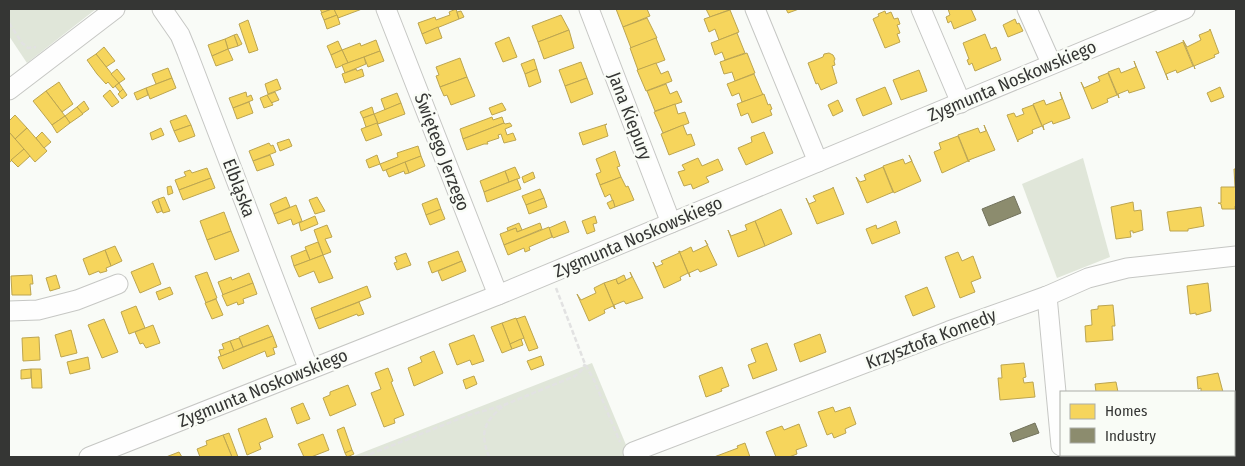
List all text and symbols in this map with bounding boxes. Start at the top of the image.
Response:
street label: Zygmunta Noskowskiego [924,36,1100,126]
street label: Jana Kiepury [603,69,657,163]
street label: Świętego Jerzego [410,90,474,214]
street label: Elbląska [218,156,260,220]
street label: Zygmunta Noskowskiego [550,192,726,282]
street label: Krzysztofa Komedy [863,304,999,374]
street label: Zygmunta Noskowskiego [175,344,351,432]
legend [1060,391,1235,456]
text: Homes [1105,402,1147,420]
text: Industry [1105,427,1156,445]

